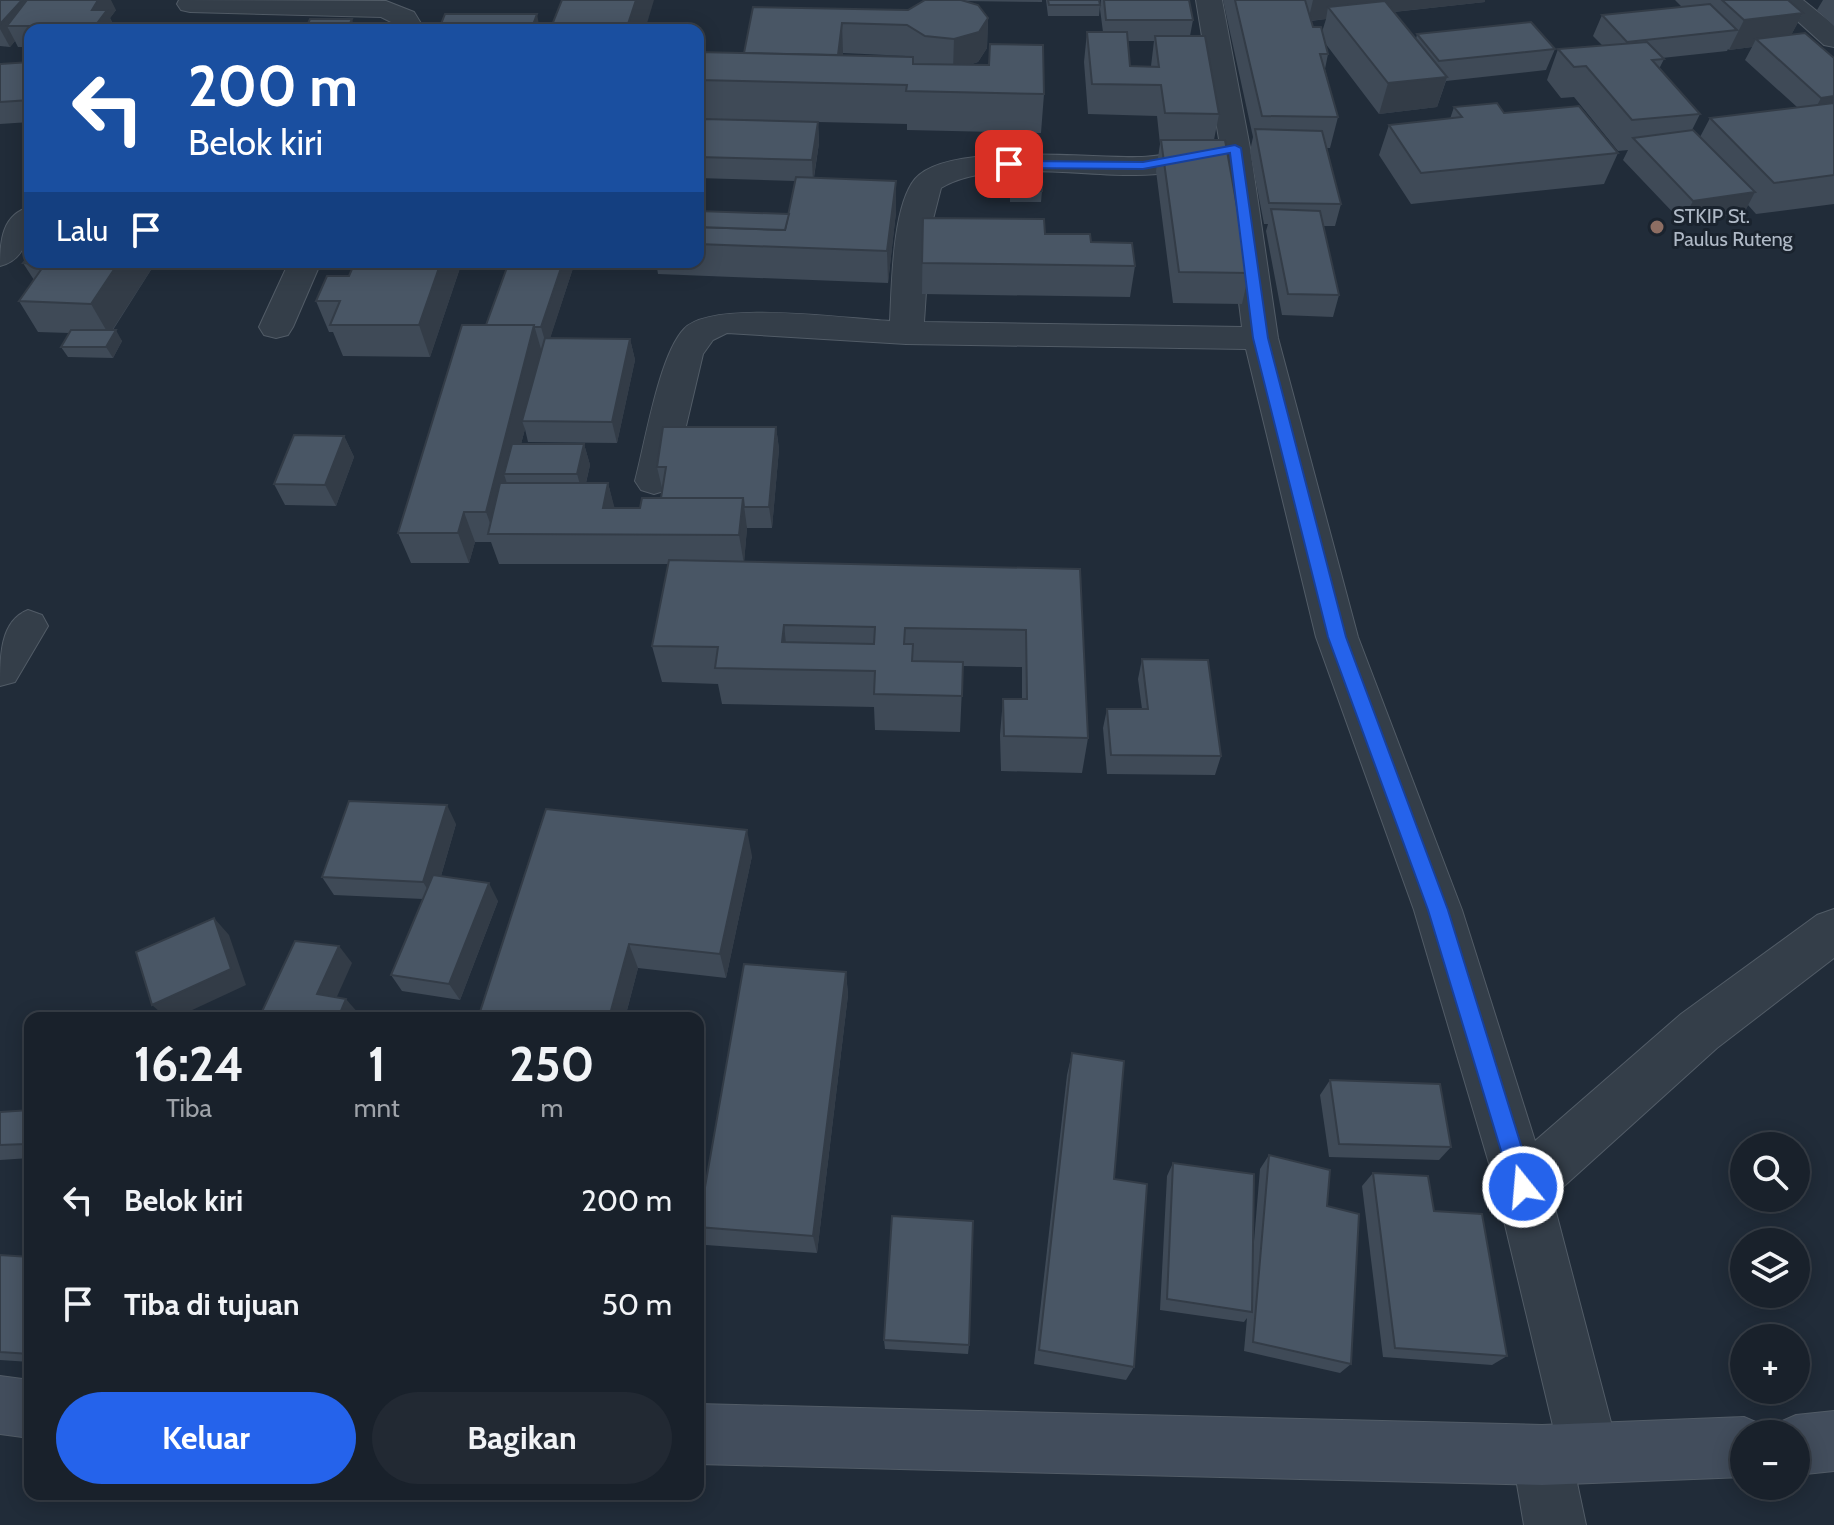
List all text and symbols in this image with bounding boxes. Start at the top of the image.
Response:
text: 200 m [188,52,358,120]
icon: left [56,56,160,160]
text: Belok kiri [188,120,323,164]
pin [975,130,1043,198]
icon: arrive [987,142,1031,186]
place label: STKIP St. Paulus Ruteng [1673,204,1794,251]
icon: arrive [124,208,168,252]
text: Lalu [56,212,108,249]
marker: STKIP St. Paulus Ruteng [1648,218,1666,236]
text: 16:24 [134,1035,244,1093]
text: 1 [368,1035,386,1093]
text: 250 [509,1035,594,1093]
text: Tiba [166,1092,212,1124]
text: mnt [354,1092,400,1124]
text: m [540,1092,563,1124]
map controls [1730,1132,1810,1500]
button: search [1730,1132,1810,1212]
position arrow [1481,1145,1565,1229]
icon: left [56,1178,100,1222]
text: Belok kiri [124,1182,243,1219]
text: 200 m [581,1182,672,1219]
button: layers [1730,1228,1810,1308]
icon: arrive [56,1282,100,1326]
text: Tiba di tujuan [124,1286,300,1323]
text: 50 m [602,1286,672,1323]
button: + [1730,1324,1810,1404]
button: Keluar [56,1392,356,1484]
button: Bagikan [372,1392,672,1484]
button: − [1730,1420,1810,1500]

